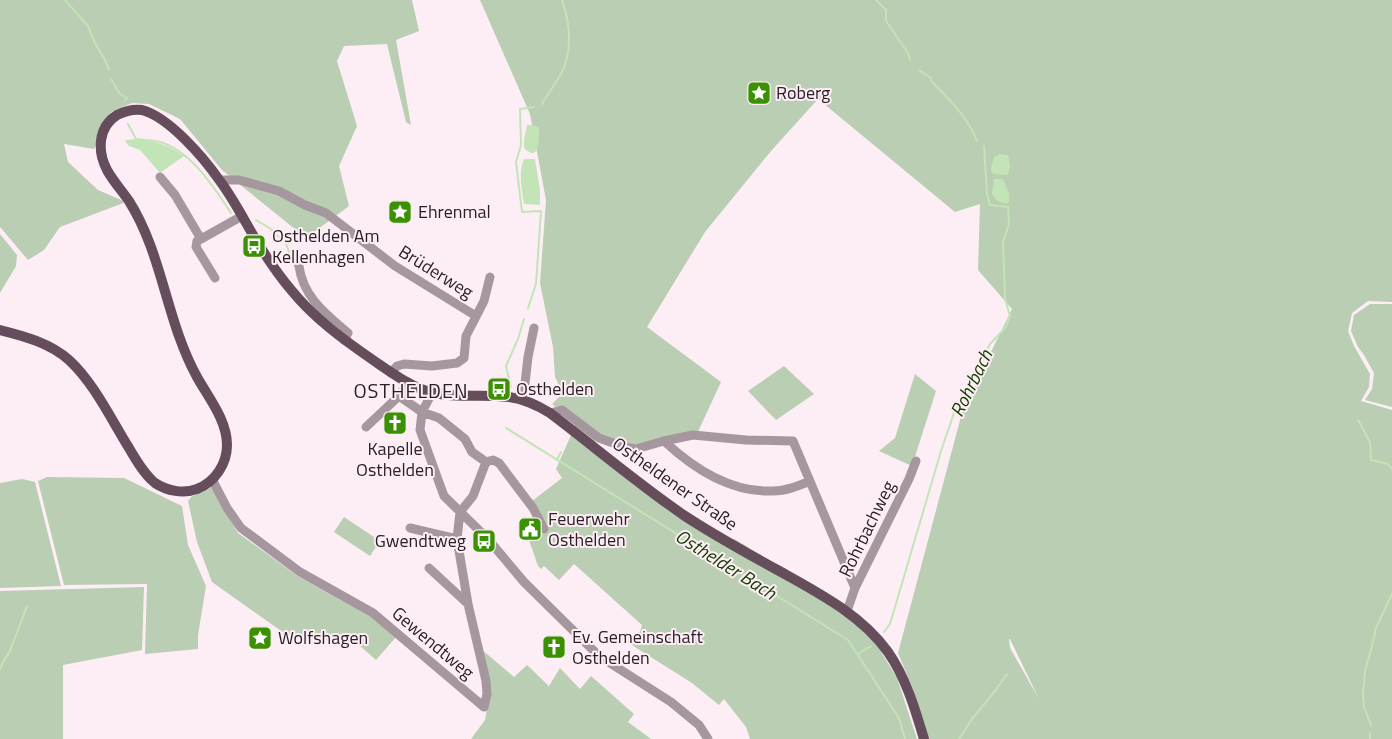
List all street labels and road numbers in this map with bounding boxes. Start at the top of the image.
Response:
street label: Brüderweg [394,238,479,305]
street label: Ostheldener Straße [607,430,743,537]
street label: Rohrbachweg [832,476,902,582]
street label: Gewendtweg [386,600,480,685]

